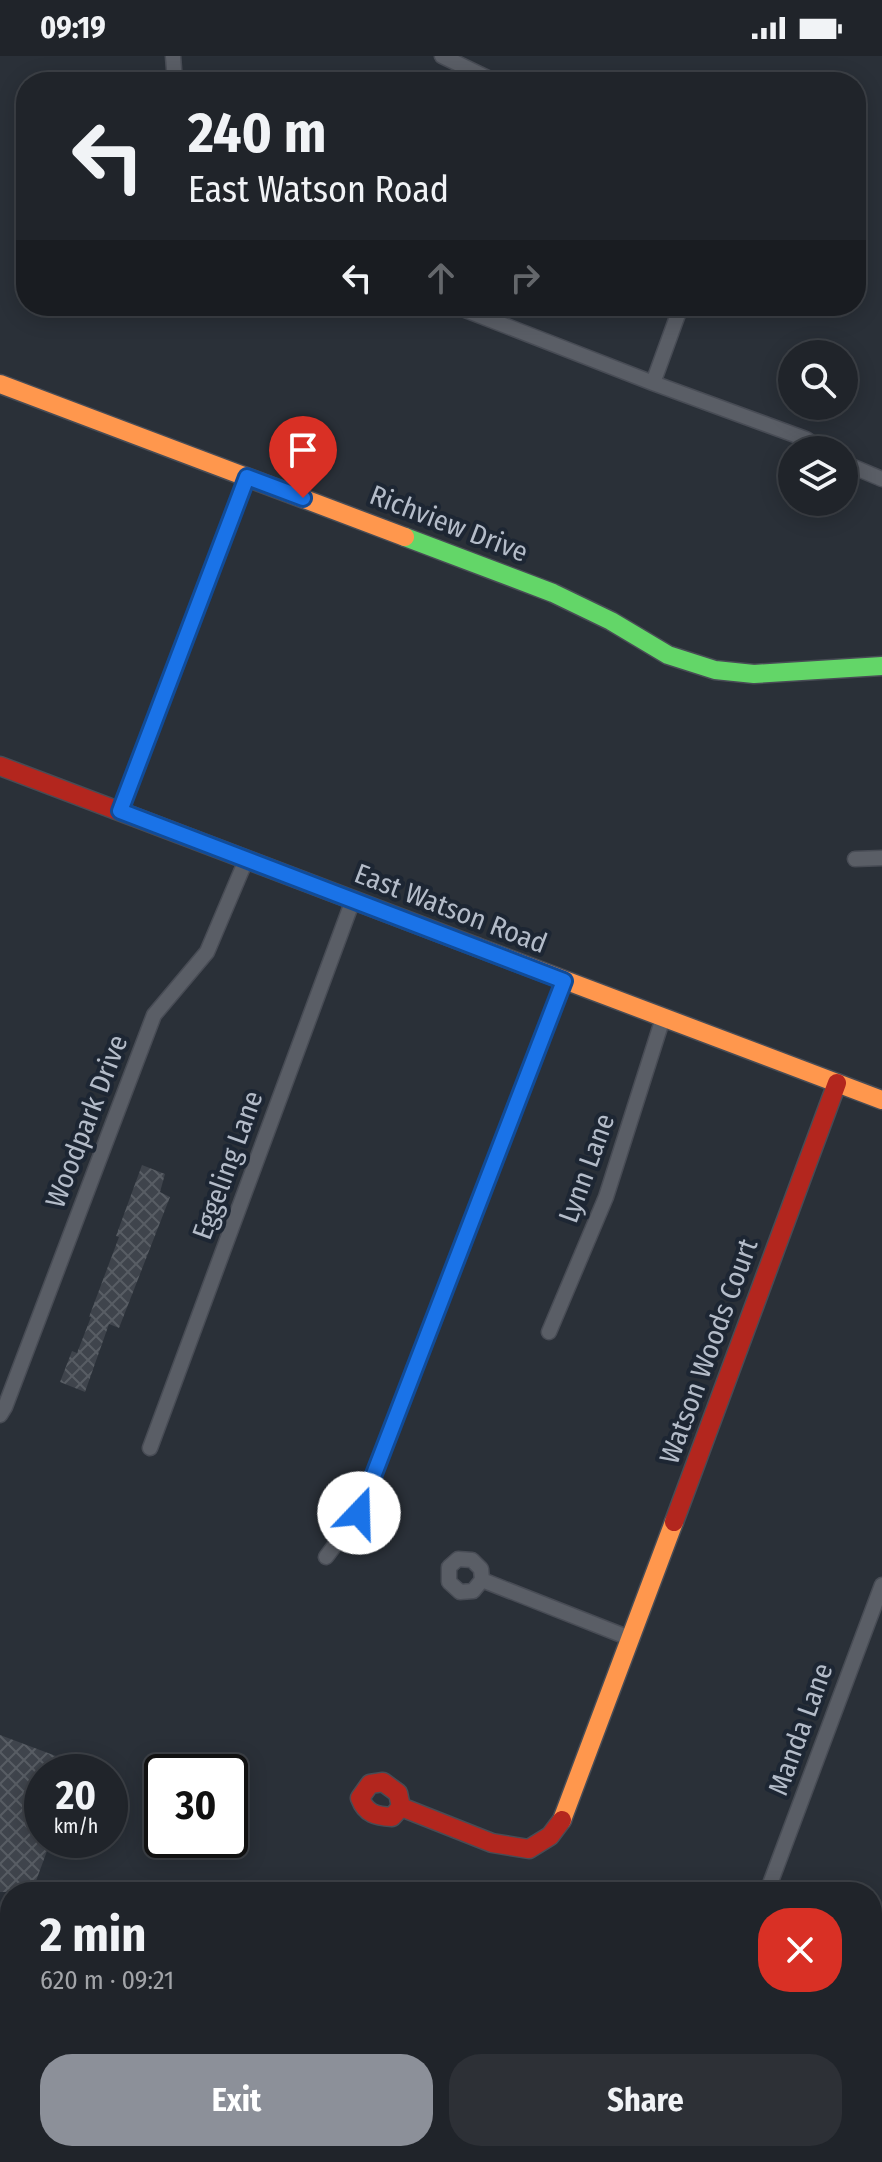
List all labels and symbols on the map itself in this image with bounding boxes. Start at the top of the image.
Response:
pin [269,416,337,498]
street label: Richview Drive [365,478,532,569]
street label: East Watson Road [350,857,552,960]
street label: Woodpark Drive [38,1030,135,1212]
street label: Eggeling Lane [185,1086,270,1244]
street label: Lynn Lane [552,1109,621,1227]
street label: Watson Woods Court [652,1234,765,1468]
position arrow [317,1471,401,1555]
street label: Manda Lane [761,1659,840,1800]
speed limit sign: 30 [144,1754,248,1858]

